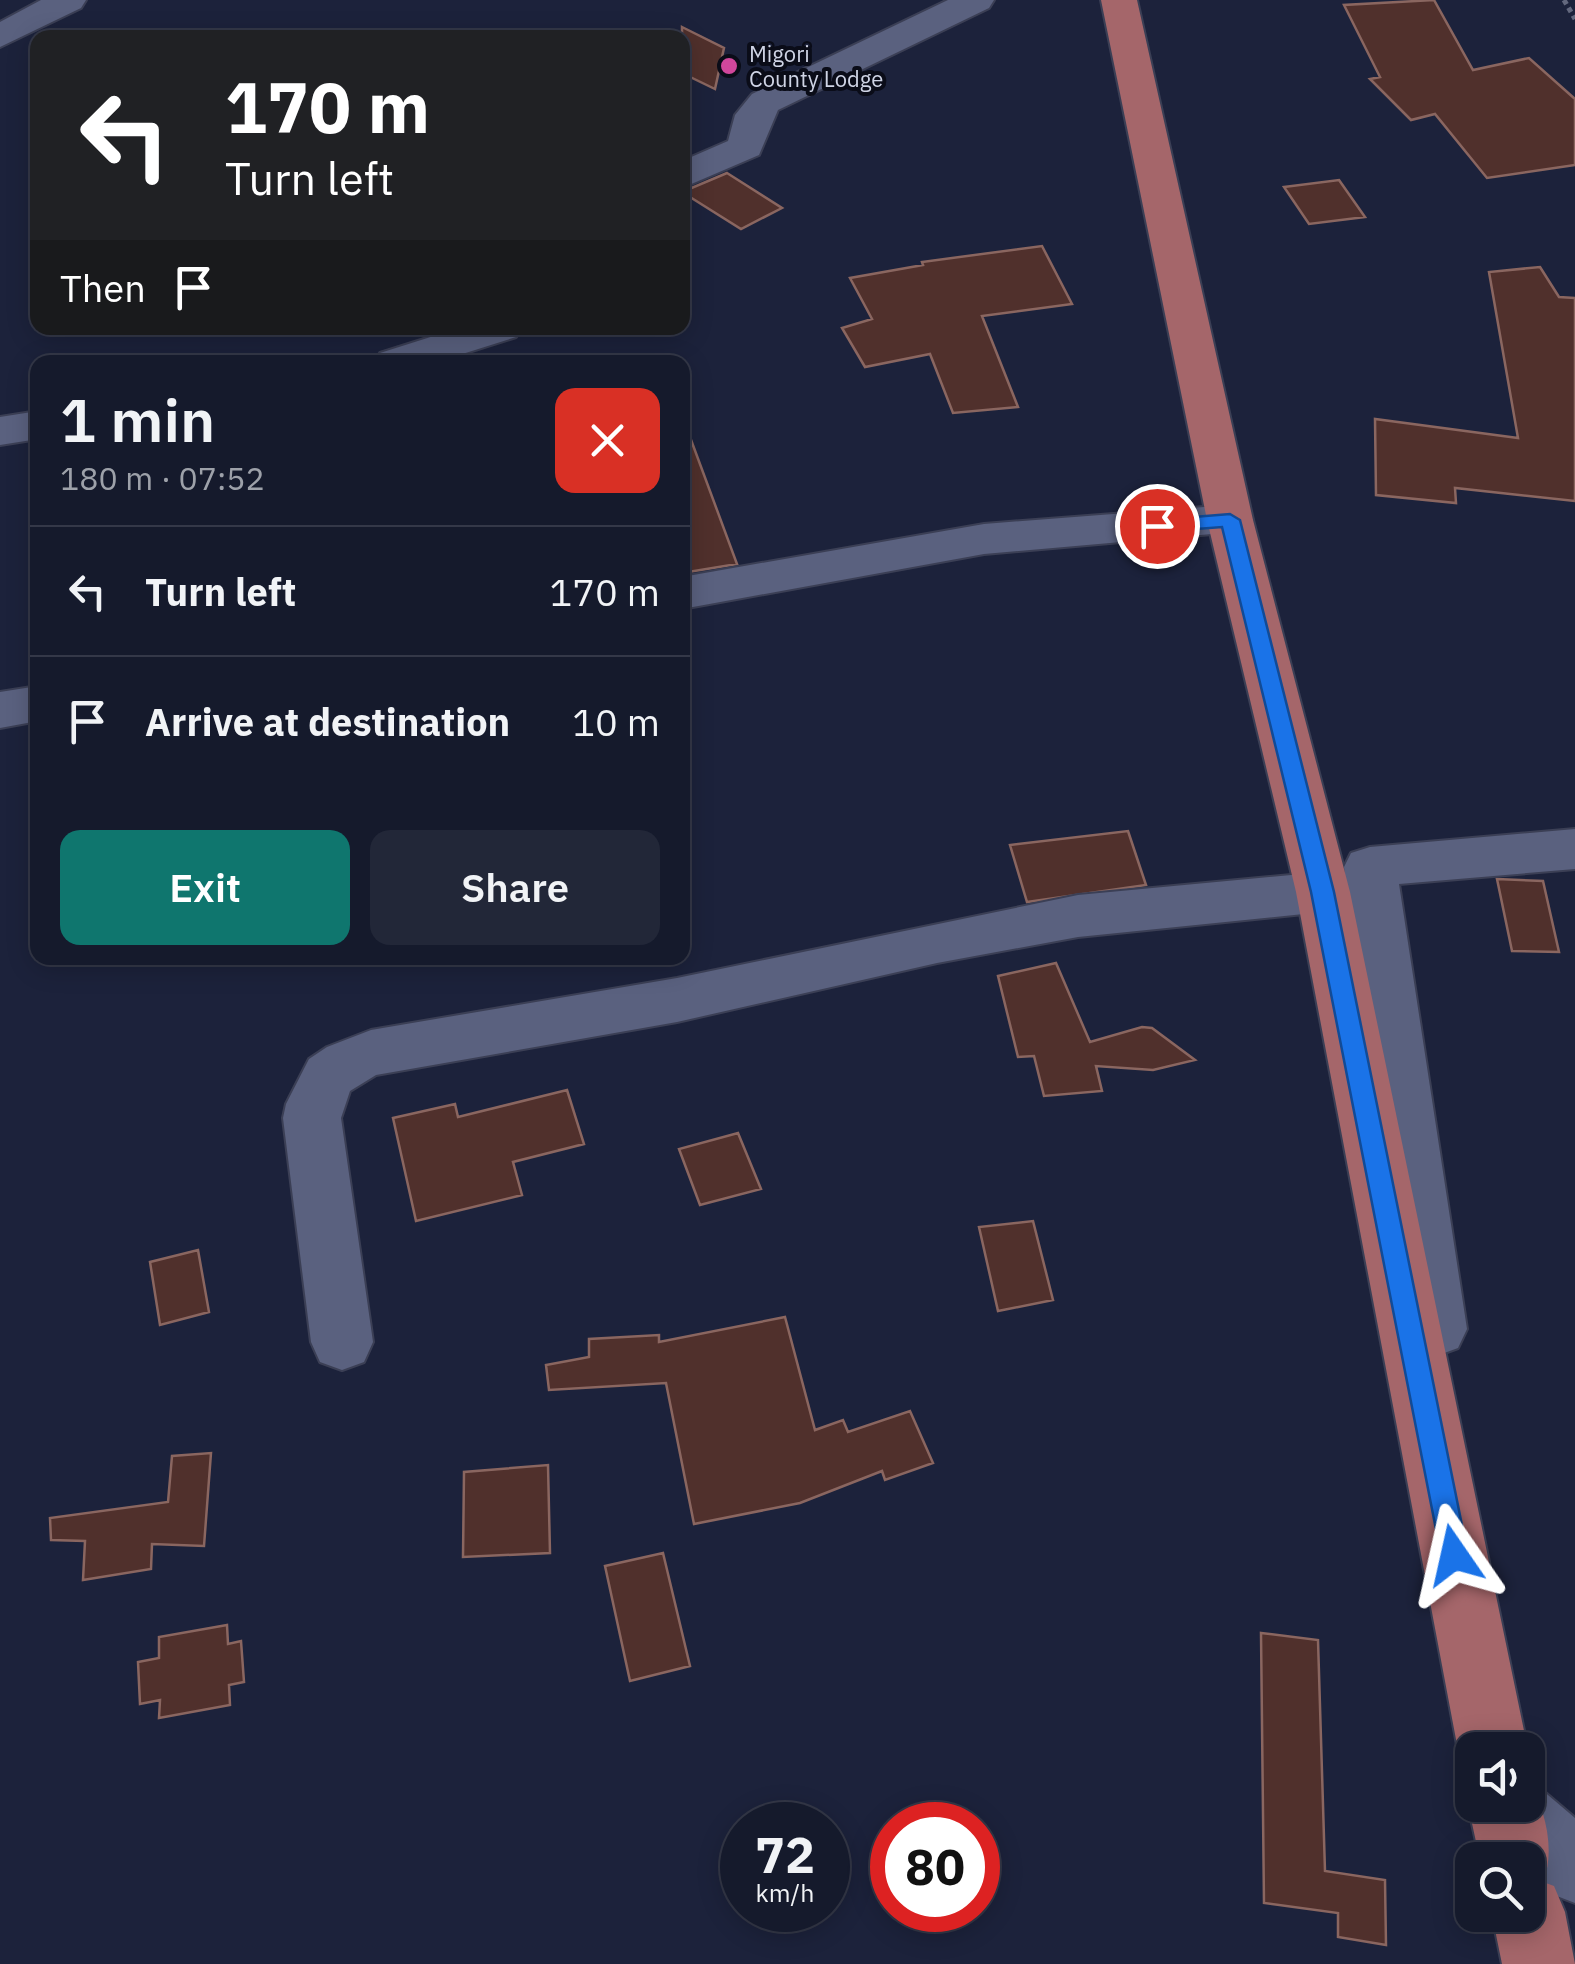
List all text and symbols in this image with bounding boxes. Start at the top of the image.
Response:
place label: Migori County Lodge [749,39,883,93]
marker: Migori County Lodge [718,55,740,77]
text: 170 m [225,61,430,152]
icon: left [60,70,190,200]
text: Turn left [225,149,394,207]
icon: arrive [166,260,221,315]
text: Then [60,263,146,312]
text: 1 min [60,380,215,459]
button: close [555,388,660,493]
text: 180 m · 07:52 [60,457,265,499]
pin [1115,484,1200,569]
icon: arrive [1130,499,1185,554]
icon: left [60,564,115,619]
text: Turn left [145,567,296,616]
text: 170 m [549,567,660,616]
icon: arrive [60,694,115,749]
text: Arrive at destination [145,697,510,746]
text: 10 m [572,697,660,746]
button: Exit [60,830,350,945]
button: Share [370,830,660,945]
position arrow [1402,1503,1506,1607]
map controls [1455,1732,1545,1932]
button: sound [1455,1732,1545,1822]
speed limit sign: 80 [870,1802,1000,1932]
text: 72 [755,1822,815,1887]
button: search [1455,1842,1545,1932]
text: km/h [756,1876,814,1909]

